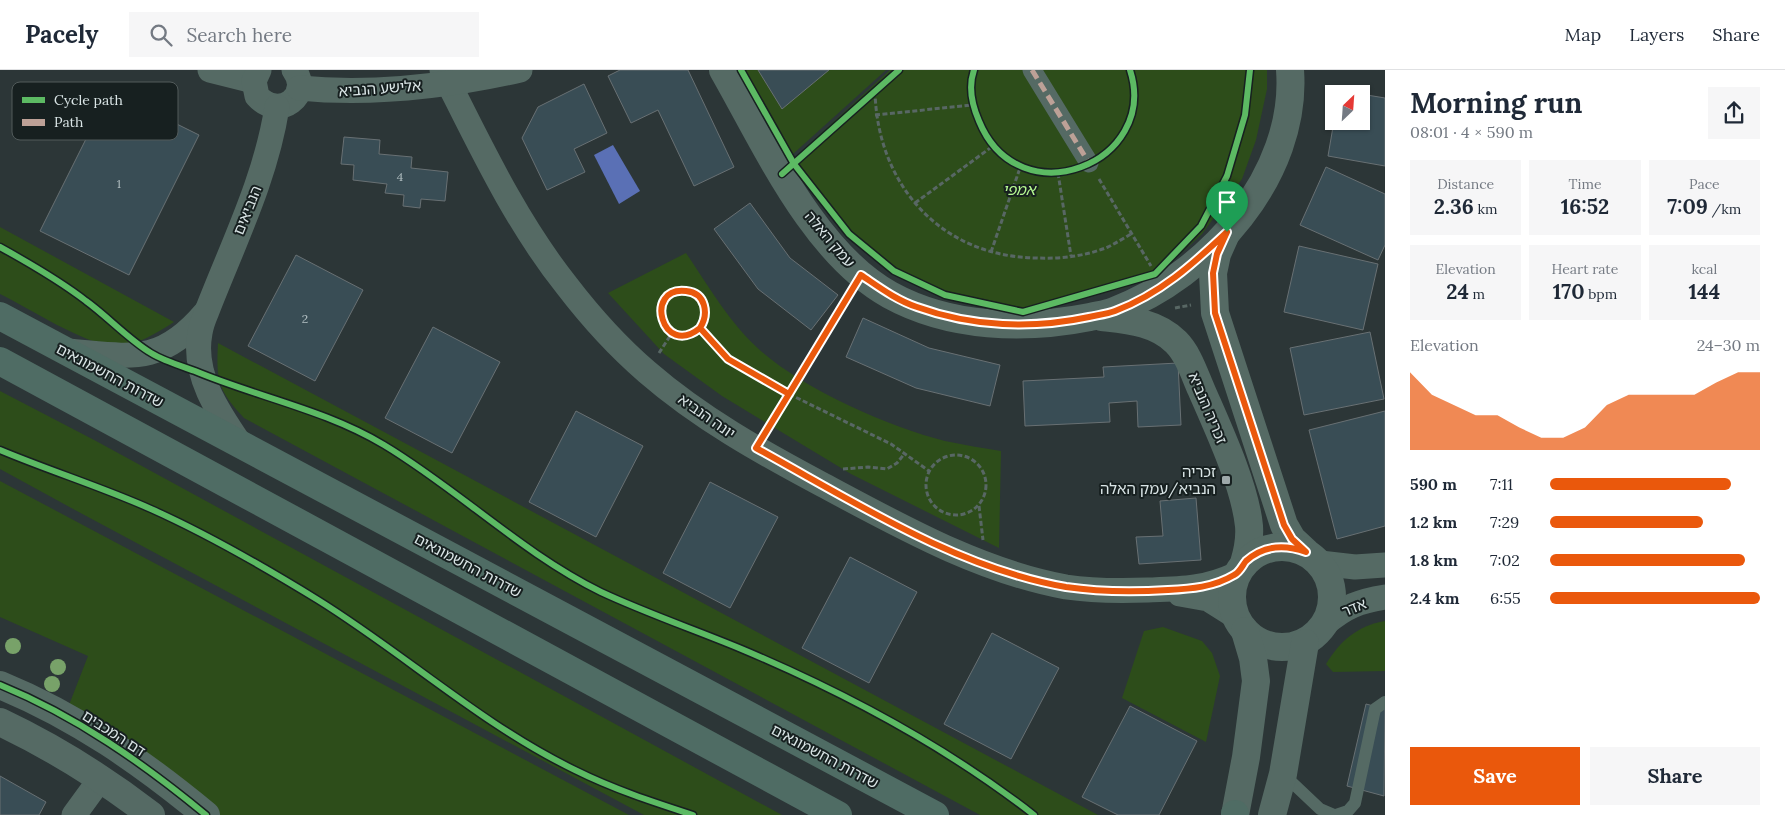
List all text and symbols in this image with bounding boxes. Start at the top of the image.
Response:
search box [129,12,479,57]
text: Pacely [25,19,99,50]
icon: search [147,21,175,49]
text: Search here [187,23,292,47]
text: Map [1565,23,1601,46]
text: Layers [1629,23,1684,46]
text: Share [1712,23,1760,46]
street label: אלישע הנביא [338,76,422,100]
legend [12,82,178,140]
north arrow [1325,85,1370,130]
map controls [1325,85,1370,130]
text: Morning run [1410,85,1582,121]
button: share [1708,87,1760,139]
text: Cycle path [54,91,123,109]
text: Path [54,113,83,131]
text: 08:01 · 4 × 590 m [1410,122,1533,142]
house number: 4 [397,169,404,184]
text: Distance [1437,175,1494,193]
text: Time [1568,175,1601,193]
text: Pace [1689,175,1720,193]
house number: 1 [117,176,121,191]
park label: אמפי [1003,180,1038,199]
pin [1206,181,1248,232]
street label: הנביאים [229,183,265,237]
icon: arrive [1213,188,1241,216]
text: 2.36 [1434,193,1474,220]
text: 16:52 [1561,193,1609,220]
text: 7:09 [1667,193,1708,220]
text: km [1474,200,1497,218]
text: /km [1708,200,1741,218]
street label: עמק האלה [801,207,859,271]
text: Elevation [1436,260,1496,278]
text: Heart rate [1552,260,1618,278]
text: kcal [1691,260,1717,278]
text: 24 [1446,278,1469,305]
text: 170 [1553,278,1585,305]
text: 144 [1688,278,1720,305]
text: m [1469,285,1485,303]
text: bpm [1585,285,1617,303]
house number: 2 [302,311,308,326]
text: Elevation [1410,335,1479,355]
text: 24–30 m [1697,335,1760,355]
street label: שדרות החשמונאים [53,339,167,411]
street label: זכריה הנביא [1184,370,1232,447]
street label: יונה הנביא [675,389,739,443]
place label: זכריה הנביא/עמק האלה [1100,462,1216,499]
marker: זכריה הנביא/עמק האלה [1220,474,1232,486]
text: 590 m [1410,474,1457,494]
text: 7:11 [1490,474,1513,494]
text: 1.2 km [1410,512,1457,532]
text: 7:29 [1490,512,1519,532]
street label: שדרות החשמונאים [411,529,525,601]
text: 1.8 km [1410,550,1458,570]
text: 7:02 [1490,550,1520,570]
text: 2.4 km [1410,588,1459,608]
text: 6:55 [1490,588,1521,608]
street label: אדר [1339,594,1369,620]
street label: דם המכבים [79,706,149,760]
street label: שדרות החשמונאים [768,720,882,792]
button: Save [1410,747,1580,805]
button: Share [1590,747,1760,805]

